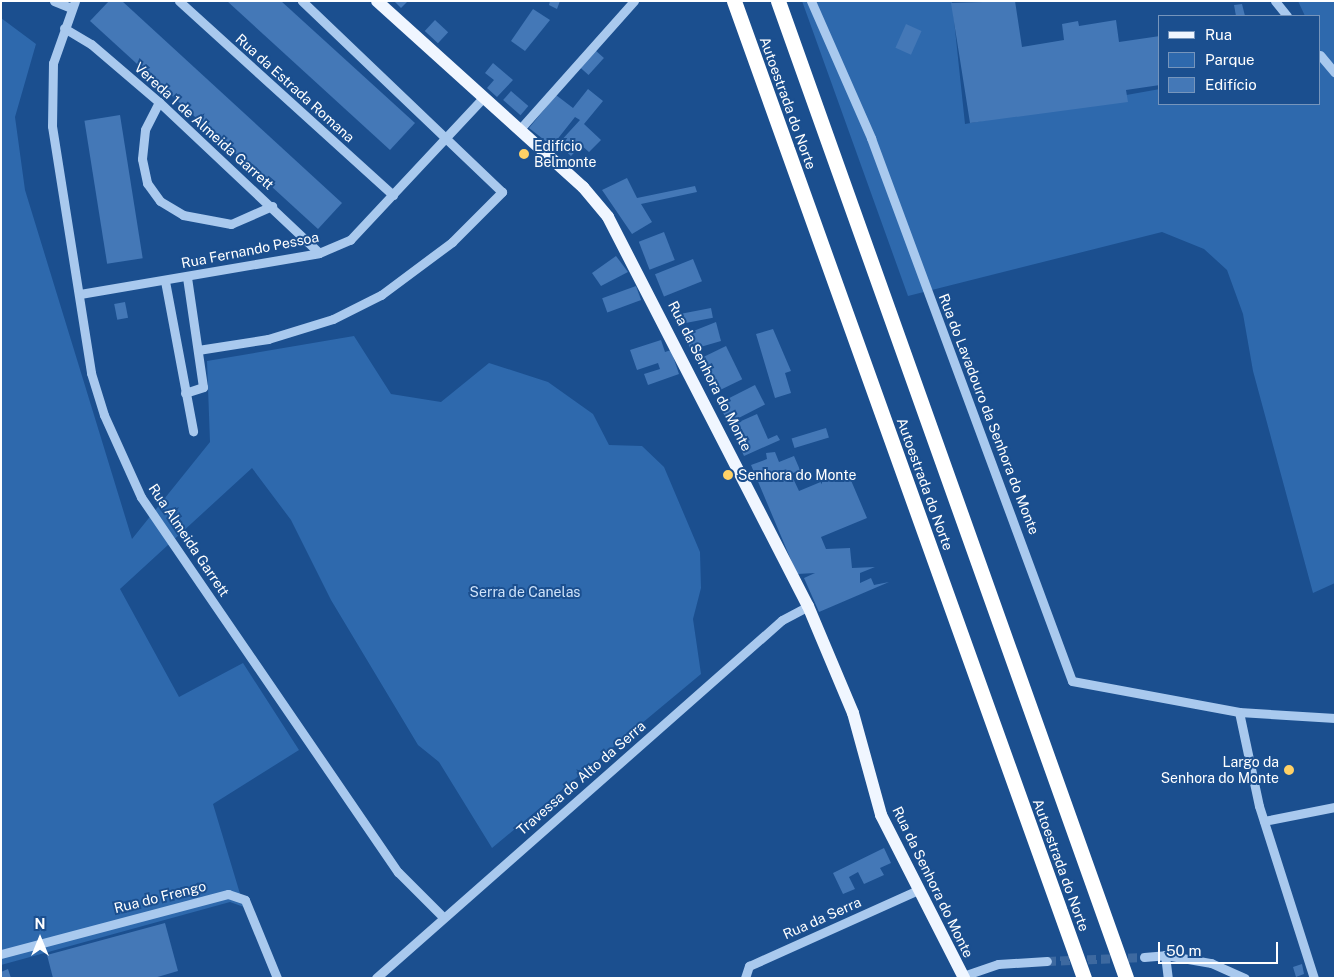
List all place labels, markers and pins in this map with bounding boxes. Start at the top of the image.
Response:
place label: Edifício Belmonte [534,138,597,170]
marker: Edifício Belmonte [518,148,530,160]
place label: Senhora do Monte [738,467,857,483]
marker: Senhora do Monte [722,469,734,481]
place label: Largo da Senhora do Monte [1160,754,1279,786]
marker: Largo da Senhora do Monte [1283,764,1295,776]

